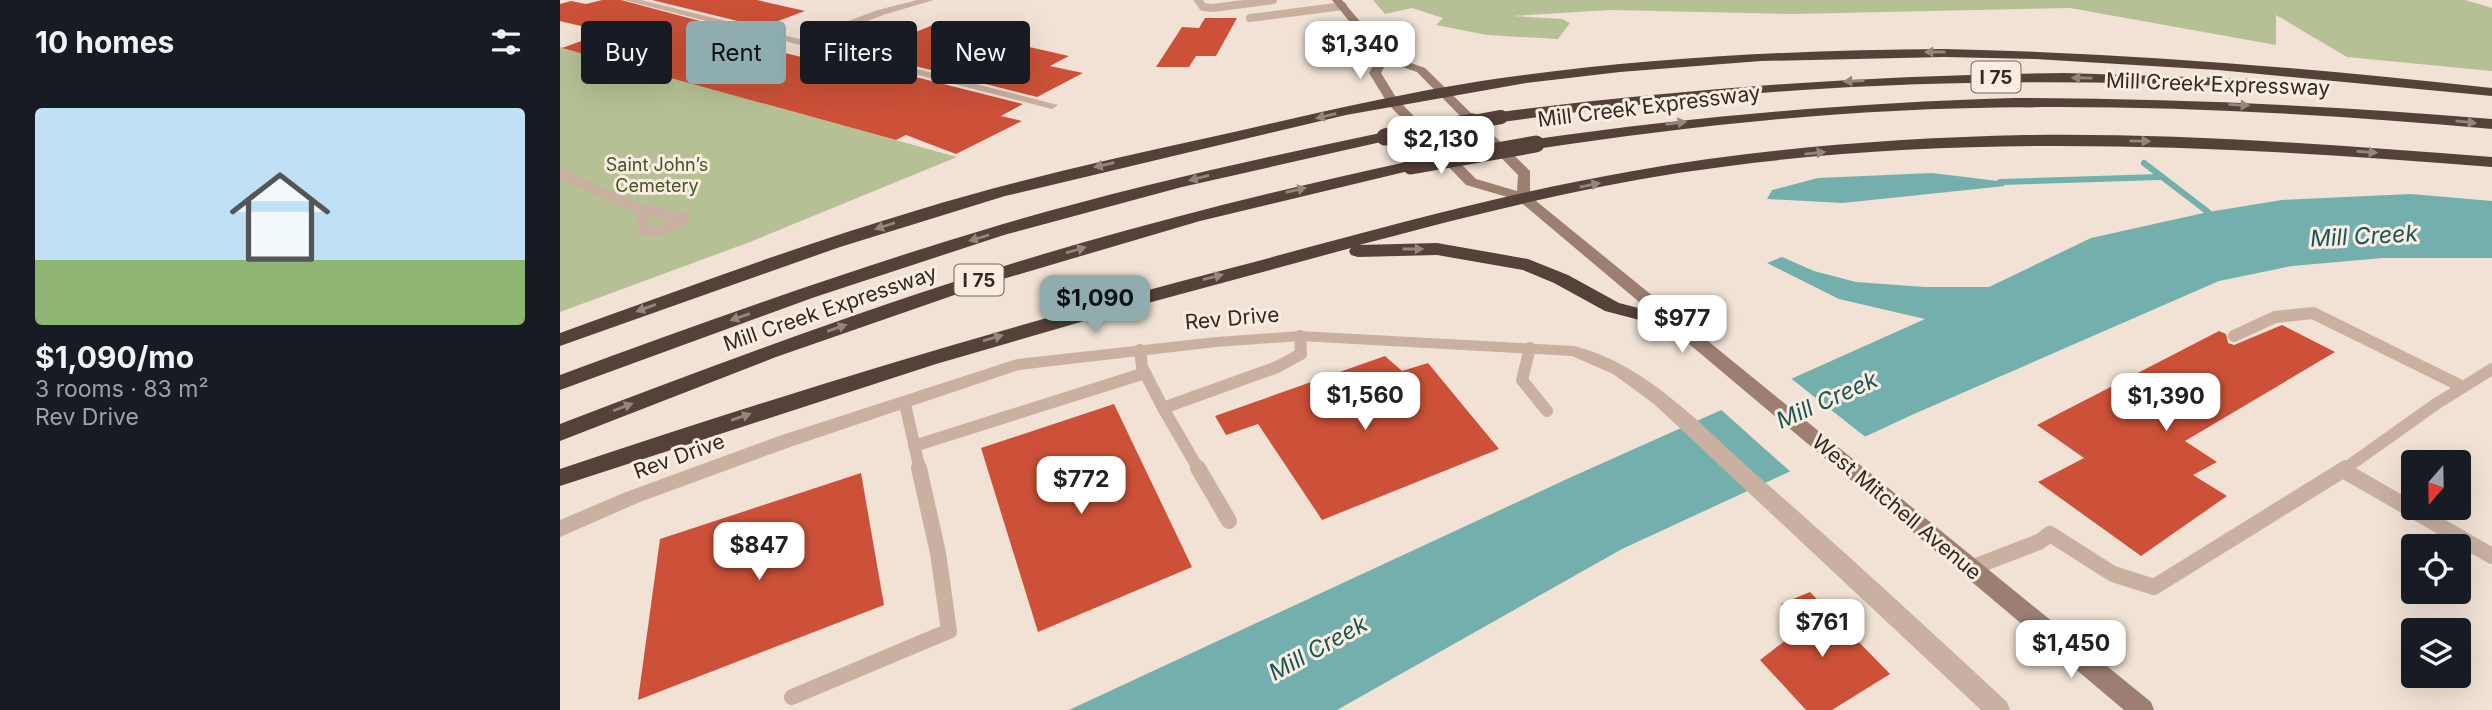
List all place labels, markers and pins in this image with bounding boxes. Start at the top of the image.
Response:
pin: $1,340 [1303,22,1417,81]
pin: $2,130 [1384,116,1498,176]
pin: $1,090 [1038,276,1152,335]
pin: $977 [1641,296,1723,355]
pin: $1,560 [1308,372,1422,432]
pin: $1,390 [2109,374,2223,433]
pin: $772 [1040,456,1122,516]
pin: $847 [718,522,800,582]
pin: $761 [1781,600,1863,659]
pin: $1,450 [2014,620,2128,680]

